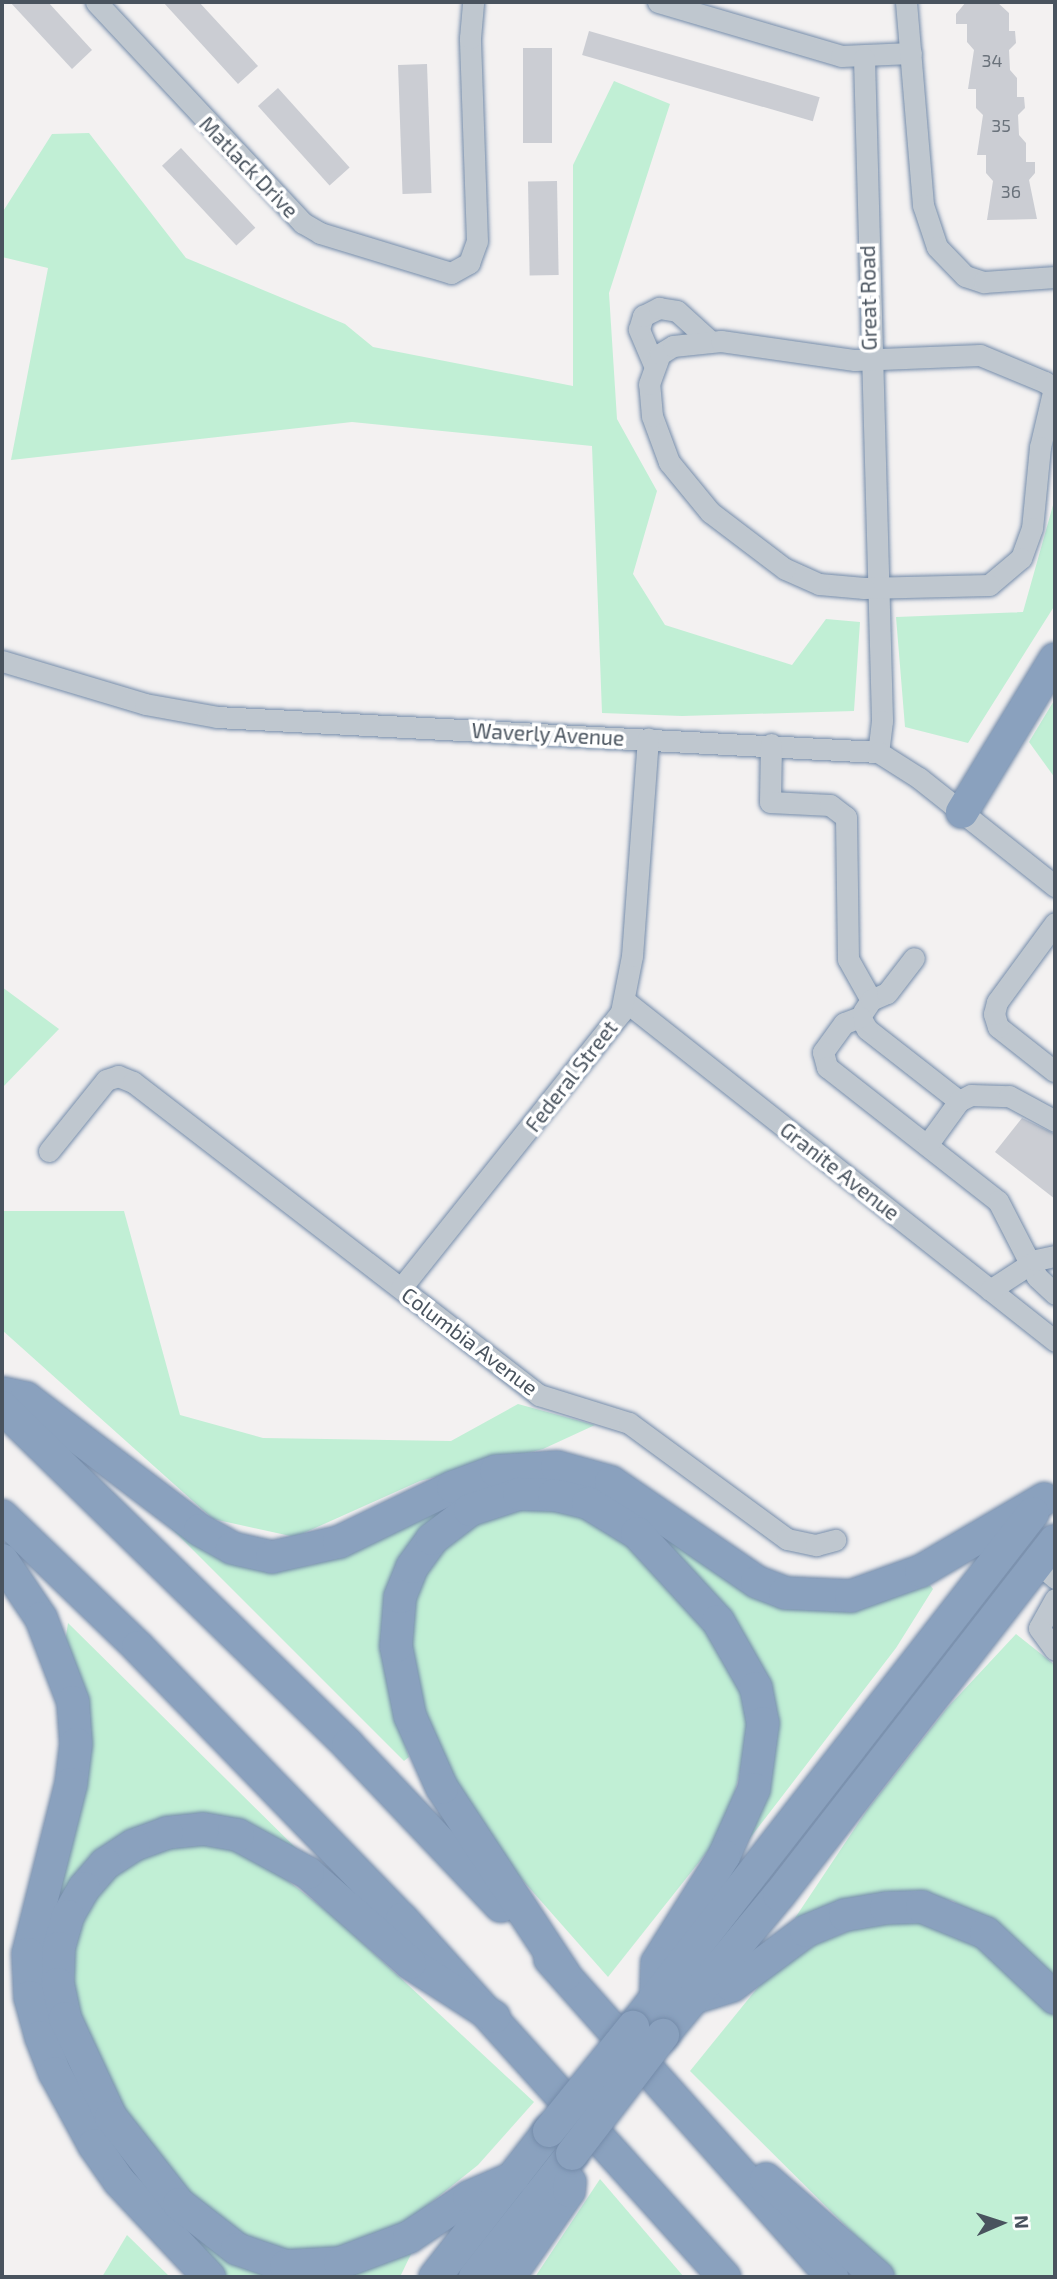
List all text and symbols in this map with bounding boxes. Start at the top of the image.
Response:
house number: 34 [981,49,1003,71]
street label: Matlack Drive [194,111,304,223]
house number: 35 [991,114,1011,136]
house number: 36 [1001,180,1021,202]
street label: Great Road [854,245,882,351]
street label: Waverly Avenue [471,717,625,751]
street label: Federal Street [520,1015,622,1137]
street label: Granite Avenue [775,1116,905,1226]
street label: Columbia Avenue [397,1282,543,1400]
north arrow [966,2188,1036,2258]
text: N [1011,2214,1034,2229]

